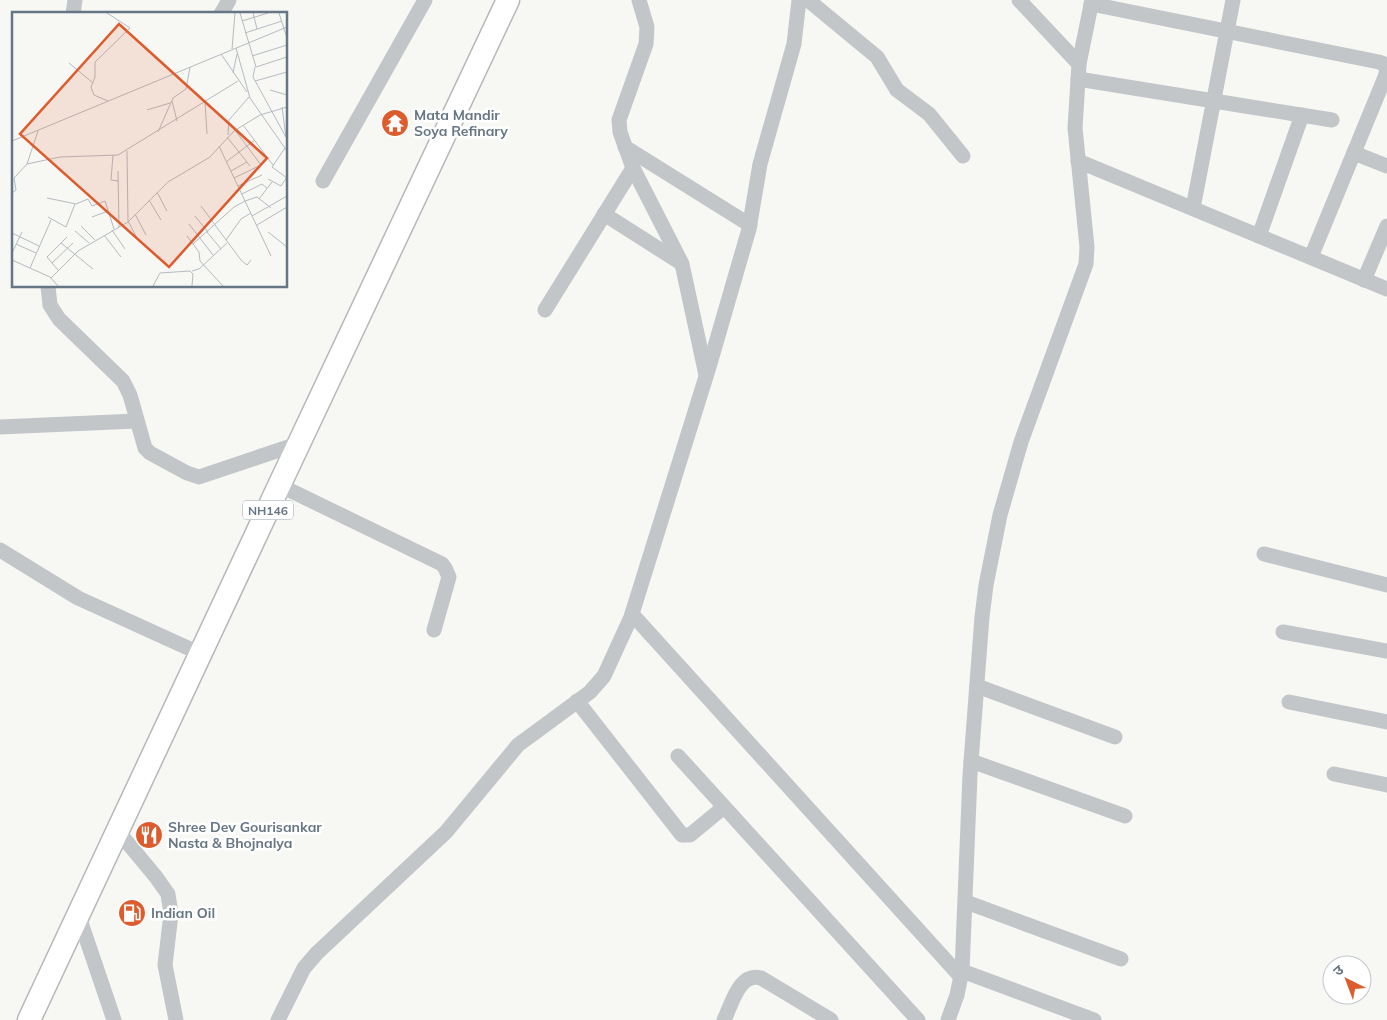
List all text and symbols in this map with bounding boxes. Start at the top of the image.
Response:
inset map [12,12,288,288]
place label: Mata Mandir Soya Refinary [414,106,508,140]
temple icon: Mata Mandir Soya Refinary [380,108,410,138]
road number: NH146 [243,500,293,520]
place label: Shree Dev Gourisankar Nasta & Bhojnalya [168,818,322,852]
restaurant icon: Shree Dev Gourisankar Nasta & Bhojnalya [134,820,164,850]
fuel station icon: Indian Oil [117,898,147,928]
place label: Indian Oil [151,904,215,922]
north arrow [1322,955,1372,1005]
text: उ [1329,960,1348,980]

